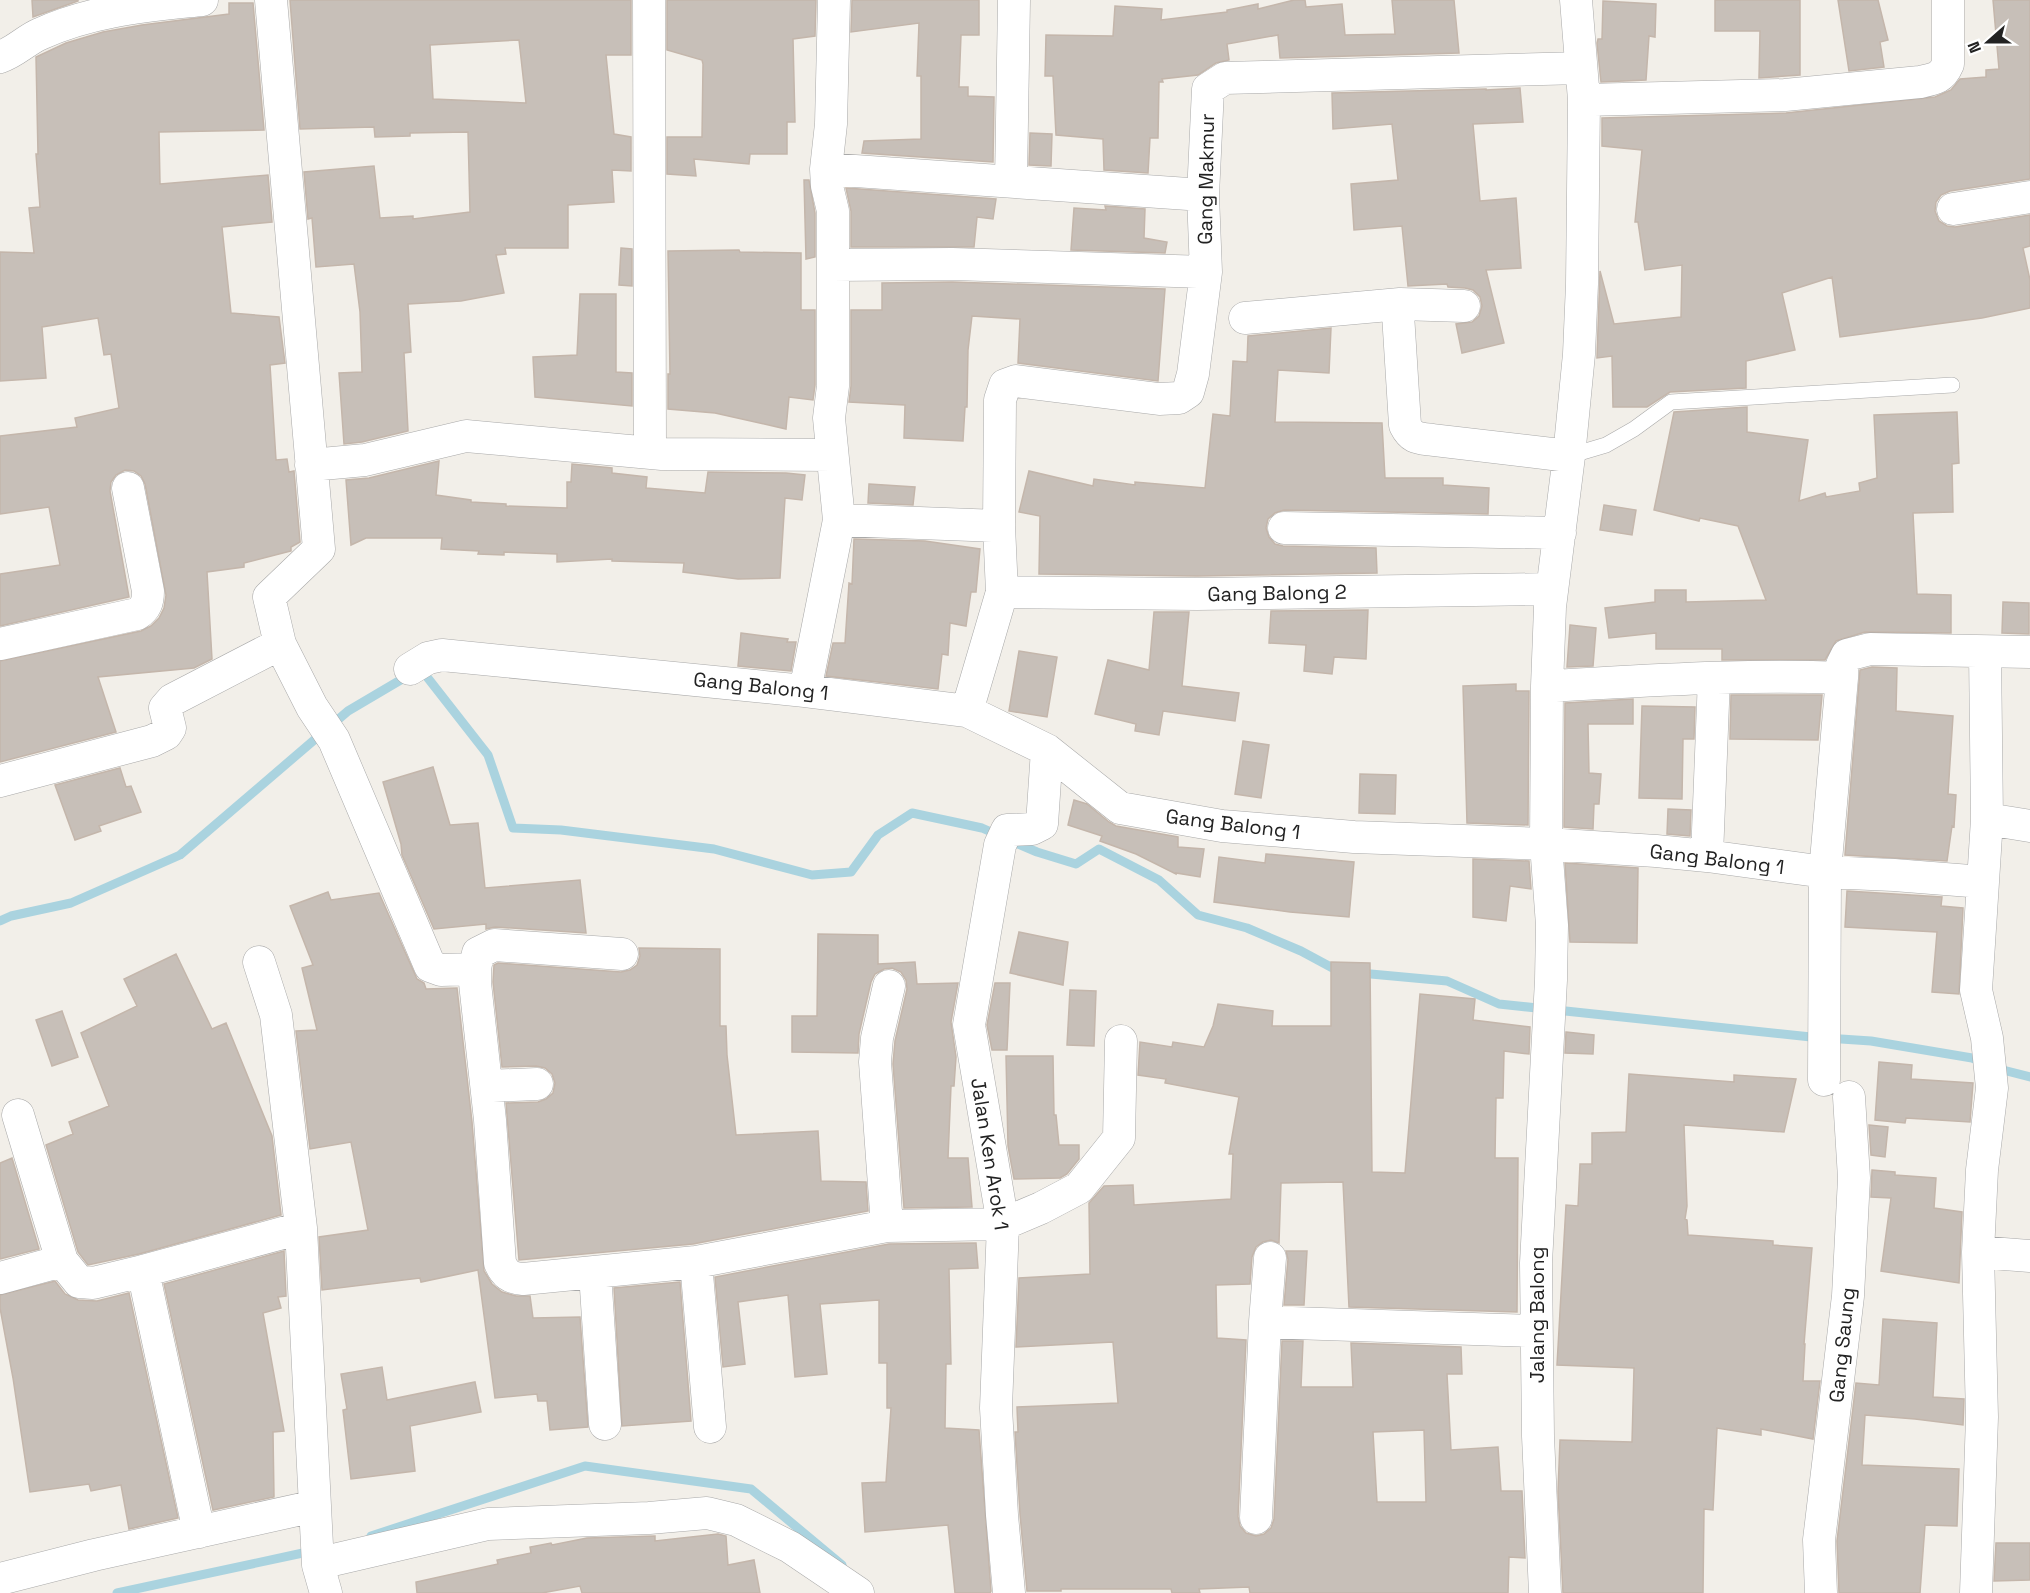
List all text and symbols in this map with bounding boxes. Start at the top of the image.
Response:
north arrow [1958,12,2018,72]
text: N [1963,38,1986,56]
street label: Gang Makmur [1192,113,1220,245]
street label: Gang Balong 2 [1207,579,1347,607]
street label: Gang Balong 1 [692,666,830,706]
street label: Gang Balong 1 [1164,803,1302,845]
street label: Gang Balong 1 [1648,838,1786,880]
street label: Jalan Ken Arok 1 [965,1076,1015,1232]
street label: Jalang Balong [1524,1247,1550,1383]
street label: Gang Saung [1823,1286,1861,1404]

